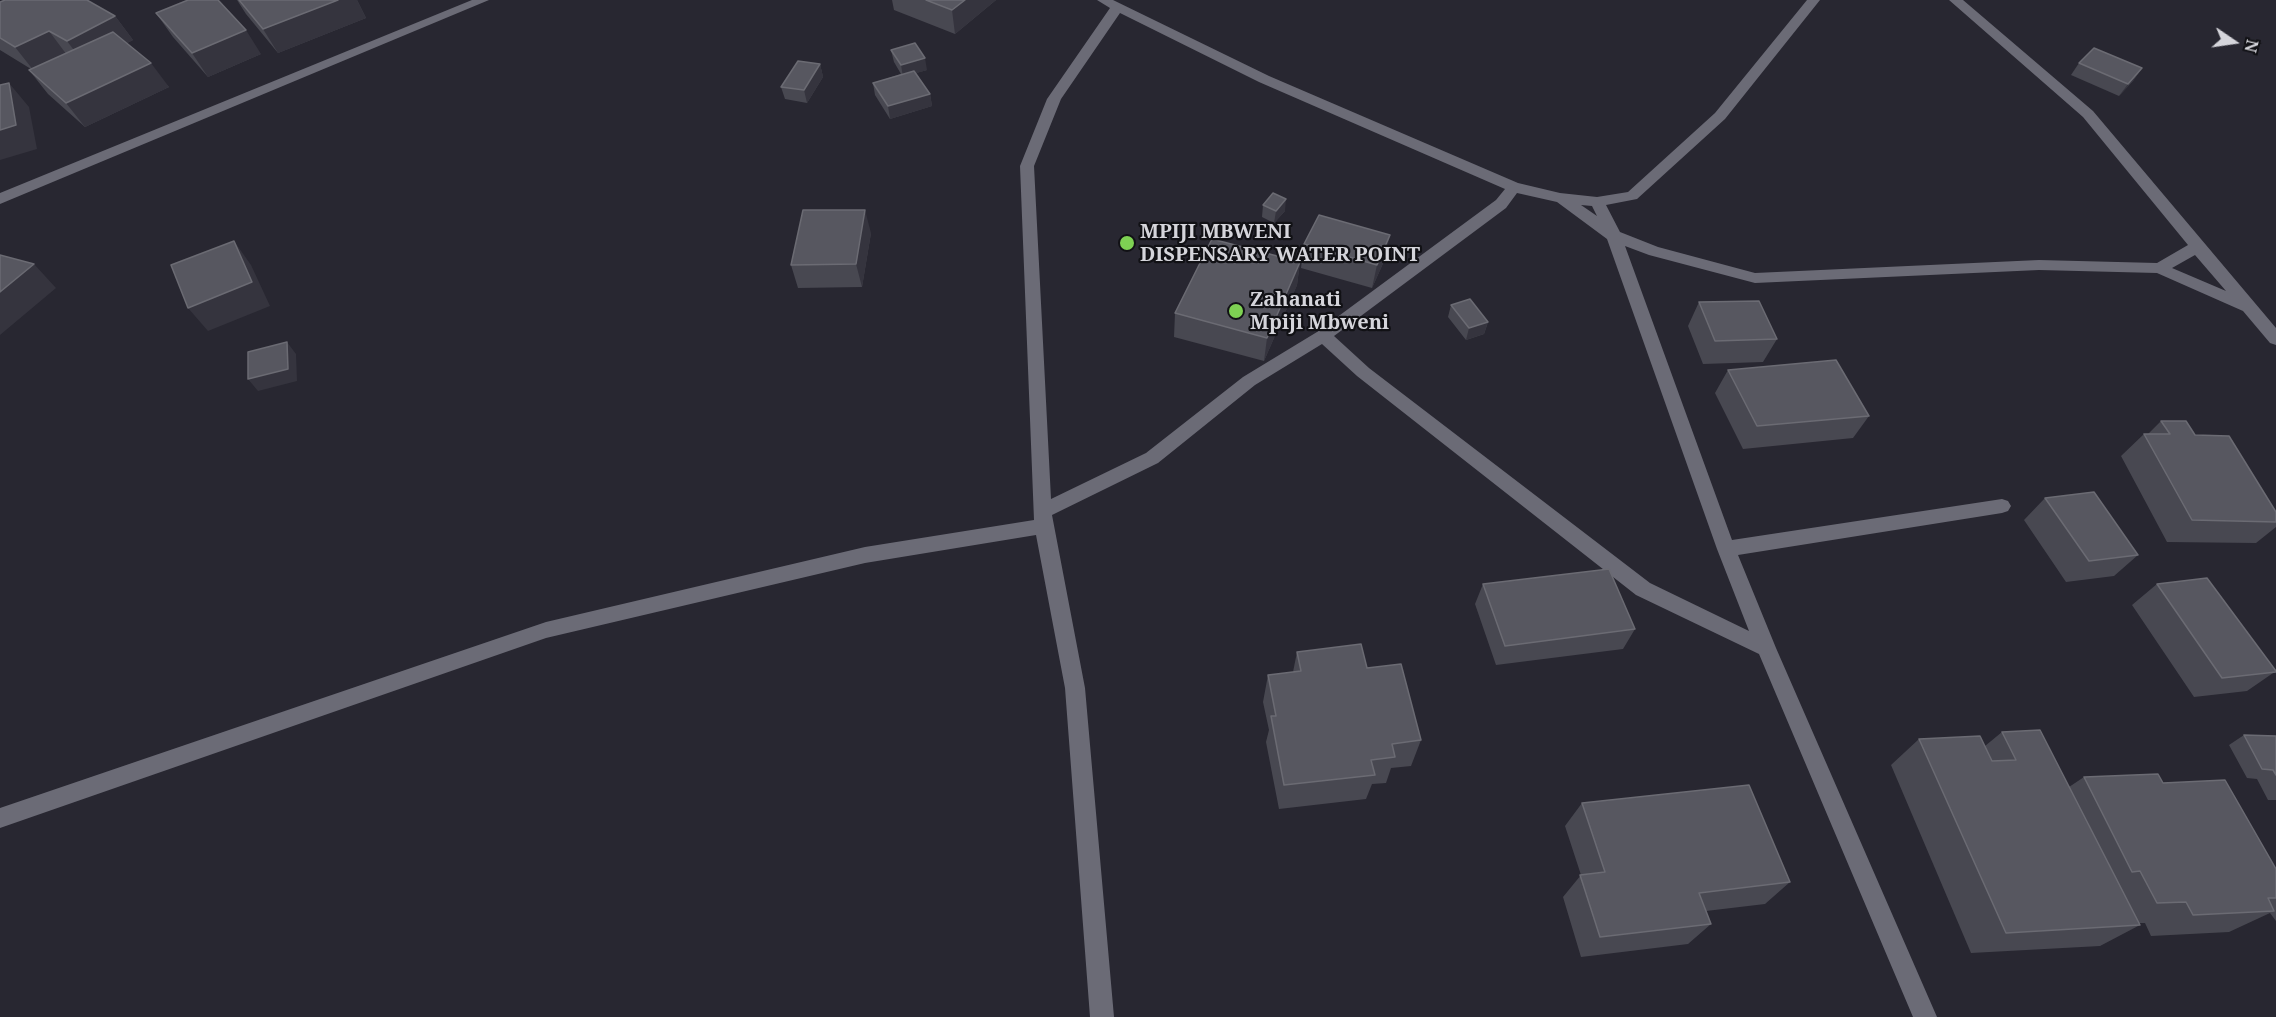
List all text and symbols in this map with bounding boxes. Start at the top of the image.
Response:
north arrow [2204,12,2264,72]
text: N [2239,37,2264,55]
place label: MPIJI MBWENI DISPENSARY WATER POINT [1140,220,1420,267]
marker: MPIJI MBWENI DISPENSARY WATER POINT [1118,234,1136,252]
place label: Zahanati Mpiji Mbweni [1250,288,1389,335]
marker: Zahanati Mpiji Mbweni [1227,302,1245,320]

